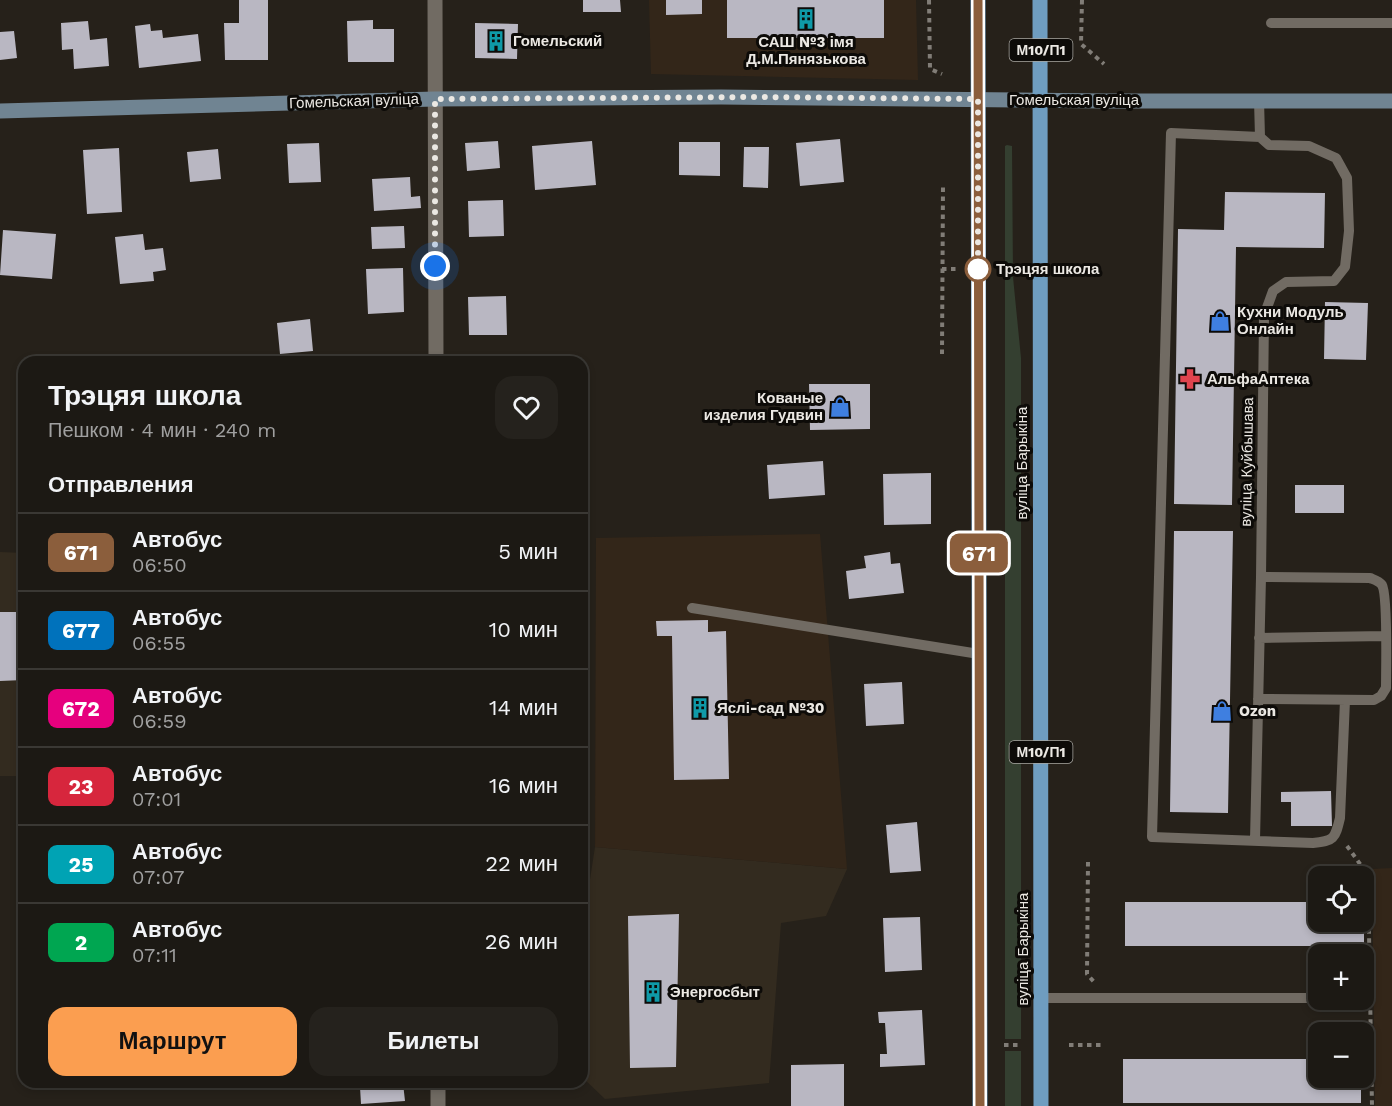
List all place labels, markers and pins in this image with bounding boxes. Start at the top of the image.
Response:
building icon: САШ №3 імя Д.М.Пянязькова [794,7,818,31]
building icon: Гомельский [484,29,508,53]
place label: Гомельский [513,32,602,50]
place label: САШ №3 імя Д.М.Пянязькова [746,33,867,68]
marker: Трэцяя школа [965,256,991,282]
place label: Трэцяя школа [996,260,1100,278]
place label: Кухни Модуль Онлайн [1237,303,1344,338]
shop icon: Кухни Модуль Онлайн [1208,309,1232,333]
pharmacy icon: АльфаАптека [1178,367,1202,391]
place label: АльфаАптека [1207,370,1310,388]
place label: Кованые изделия Гудвин [704,389,823,424]
shop icon: Кованые изделия Гудвин [828,395,852,419]
building icon: Яслі-сад №30 [688,696,712,720]
place label: Яслі-сад №30 [717,699,824,717]
shop icon: Ozon [1210,699,1234,723]
place label: Ozon [1239,702,1276,720]
building icon: Энергосбыт [641,980,665,1004]
place label: Энергосбыт [670,983,760,1001]

